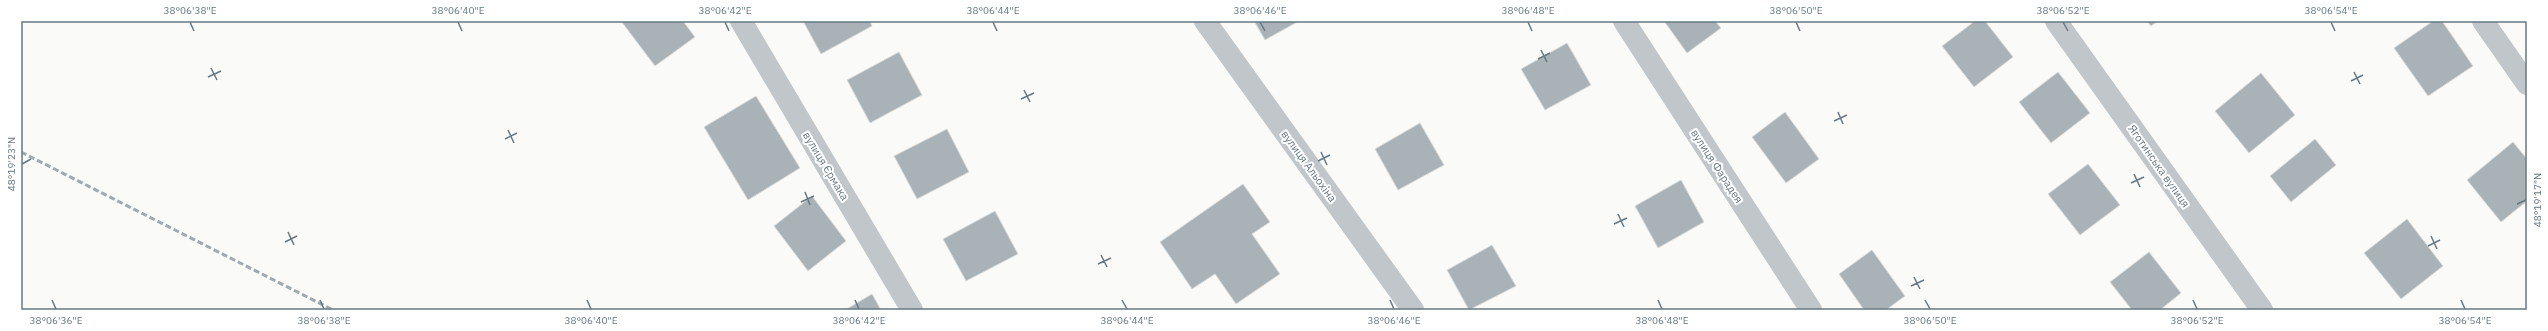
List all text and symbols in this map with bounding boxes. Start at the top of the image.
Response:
text: 38°06'38"E [163,4,217,17]
text: 38°06'40"E [431,4,485,17]
text: 38°06'42"E [698,4,752,17]
text: 38°06'44"E [966,4,1020,17]
text: 38°06'46"E [1233,4,1287,17]
text: 38°06'48"E [1501,4,1555,17]
text: 38°06'50"E [1769,4,1823,17]
text: 38°06'52"E [2036,4,2090,17]
text: 38°06'54"E [2304,4,2358,17]
street label: Яготинська вулиця [2125,122,2193,210]
street label: вулиця Фарадея [1688,126,1746,206]
street label: вулиця Альохіна [1278,128,1340,205]
street label: вулиця Єрмака [800,129,852,203]
text: 48°19'23"N [5,137,18,191]
text: 48°19'17"N [2531,173,2544,227]
text: 38°06'36"E [29,314,83,327]
text: 38°06'38"E [297,314,351,327]
text: 38°06'40"E [564,314,618,327]
text: 38°06'42"E [832,314,886,327]
text: 38°06'44"E [1100,314,1154,327]
text: 38°06'46"E [1367,314,1421,327]
text: 38°06'48"E [1635,314,1689,327]
text: 38°06'50"E [1903,314,1957,327]
text: 38°06'52"E [2170,314,2224,327]
text: 38°06'54"E [2438,314,2492,327]

